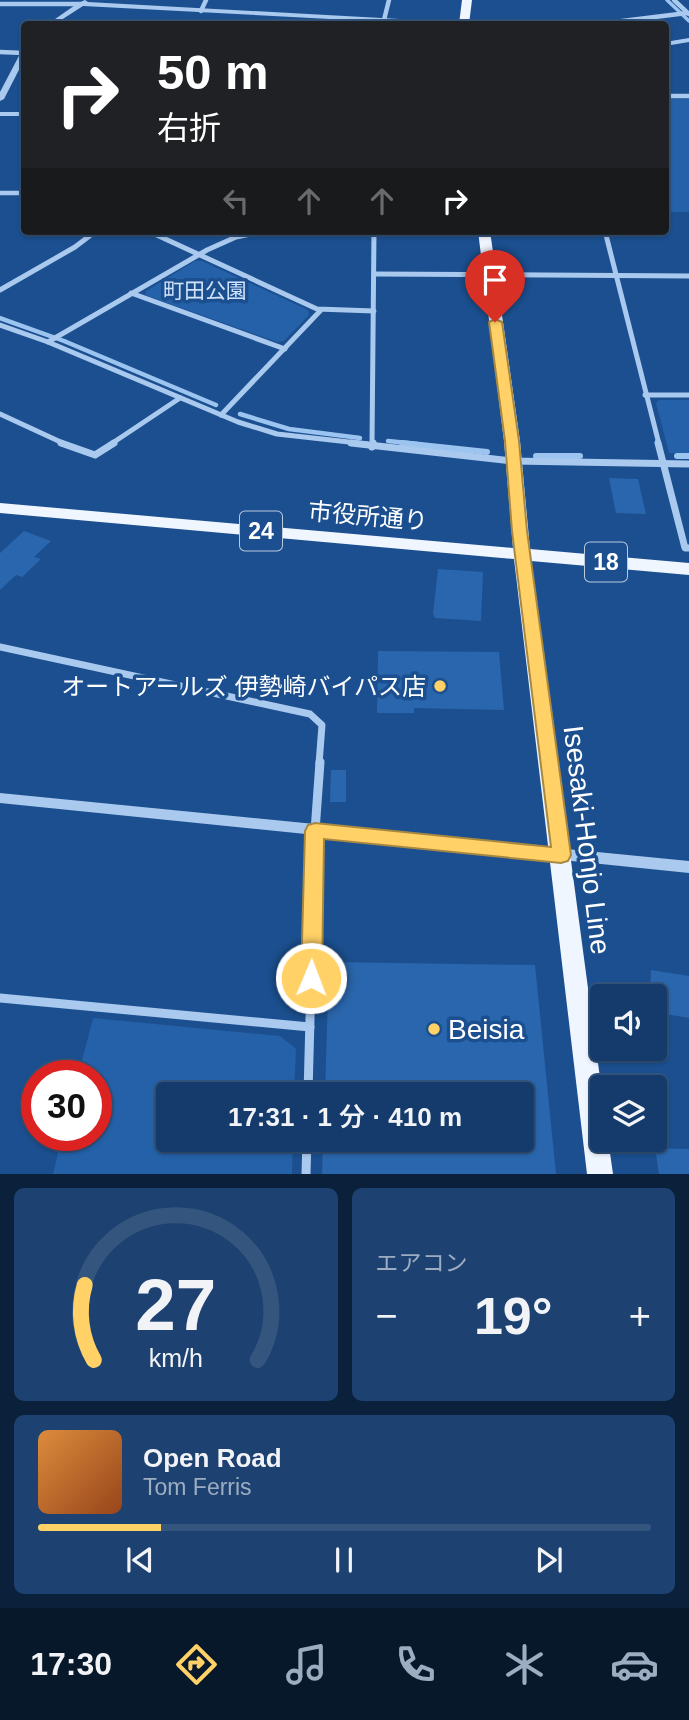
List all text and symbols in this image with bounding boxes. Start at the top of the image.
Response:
text: 50 m [157,45,269,99]
icon: right [42,49,133,140]
text: 右折 [157,110,221,146]
icon: left [217,182,255,220]
icon: ahead [290,182,328,220]
icon: ahead [363,182,401,220]
icon: right [436,182,474,220]
pin [465,250,525,322]
icon: arrive [476,261,514,299]
park label: 町田公園 [163,279,247,302]
street label: 市役所通り [307,497,429,535]
road number: 24 [240,512,282,551]
road number: 18 [585,542,627,582]
place label: オートアールズ 伊勢崎バイパス店 [61,673,426,700]
marker: オートアールズ 伊勢崎バイパス店 [432,678,448,694]
street label: Isesaki-Honjo Line [558,724,616,956]
position arrow [274,941,348,1015]
map controls [590,984,667,1152]
button: sound [590,984,667,1061]
place label: Beisia [448,1014,525,1045]
marker: Beisia [426,1021,442,1037]
speed limit sign: 30 [21,1060,112,1151]
button: layers [590,1075,667,1152]
text: 17:31 · 1 分 · 410 m [228,1102,462,1132]
text: エアコン [376,1250,468,1276]
text: 27 [135,1265,216,1346]
text: 19° [474,1287,553,1345]
text: − [376,1295,398,1337]
text: + [629,1295,651,1337]
text: km/h [149,1344,203,1372]
text: Open Road [143,1443,282,1473]
text: Tom Ferris [143,1474,252,1500]
icon: previous [121,1541,159,1579]
icon: pause [325,1541,363,1579]
icon: next [530,1541,568,1579]
icon: directions [172,1640,221,1689]
icon: music [282,1640,331,1689]
icon: phone [391,1640,440,1689]
icon: climate [500,1640,549,1689]
icon: car [610,1640,659,1689]
text: 17:30 [30,1646,112,1682]

